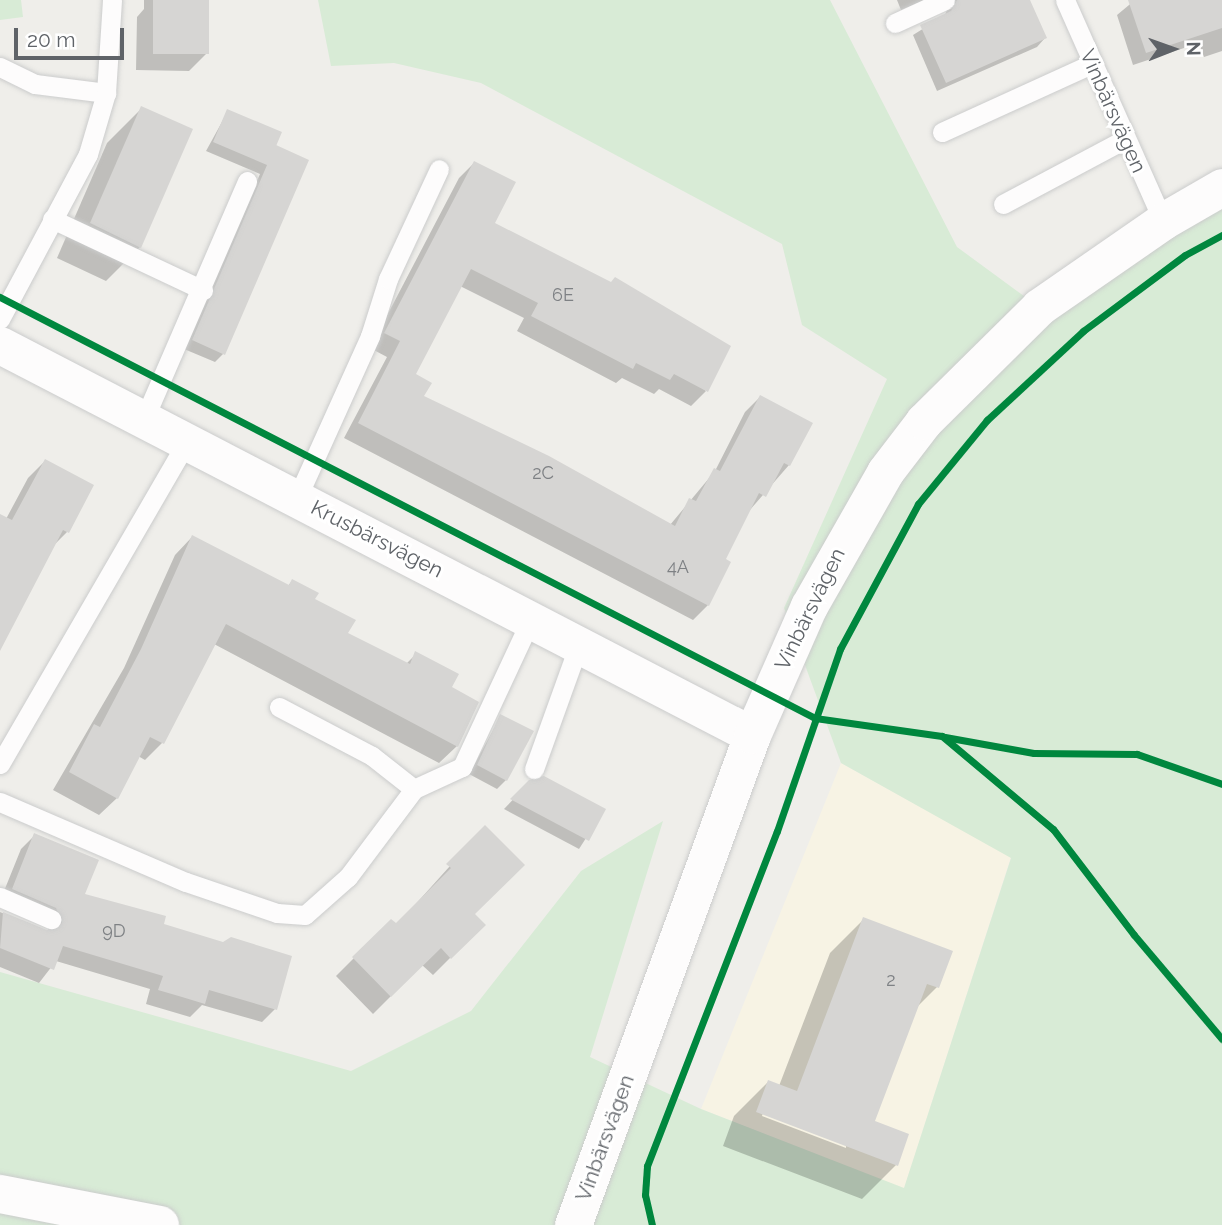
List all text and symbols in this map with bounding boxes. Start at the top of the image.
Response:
scale bar [18,14,128,58]
north arrow [1138,14,1208,84]
text: 20 m [27,27,75,52]
text: N [1183,41,1205,56]
street label: Vinbärsvägen [1075,45,1151,177]
house number: 6E [552,284,574,306]
house number: 2C [532,462,554,484]
street label: Krusbärsvägen [307,495,447,583]
street label: Vinbärsvägen [770,544,850,674]
house number: 4A [667,556,689,578]
house number: 9D [102,920,126,942]
house number: 2 [886,969,896,991]
street label: Vinbärsvägen [570,1071,640,1205]

